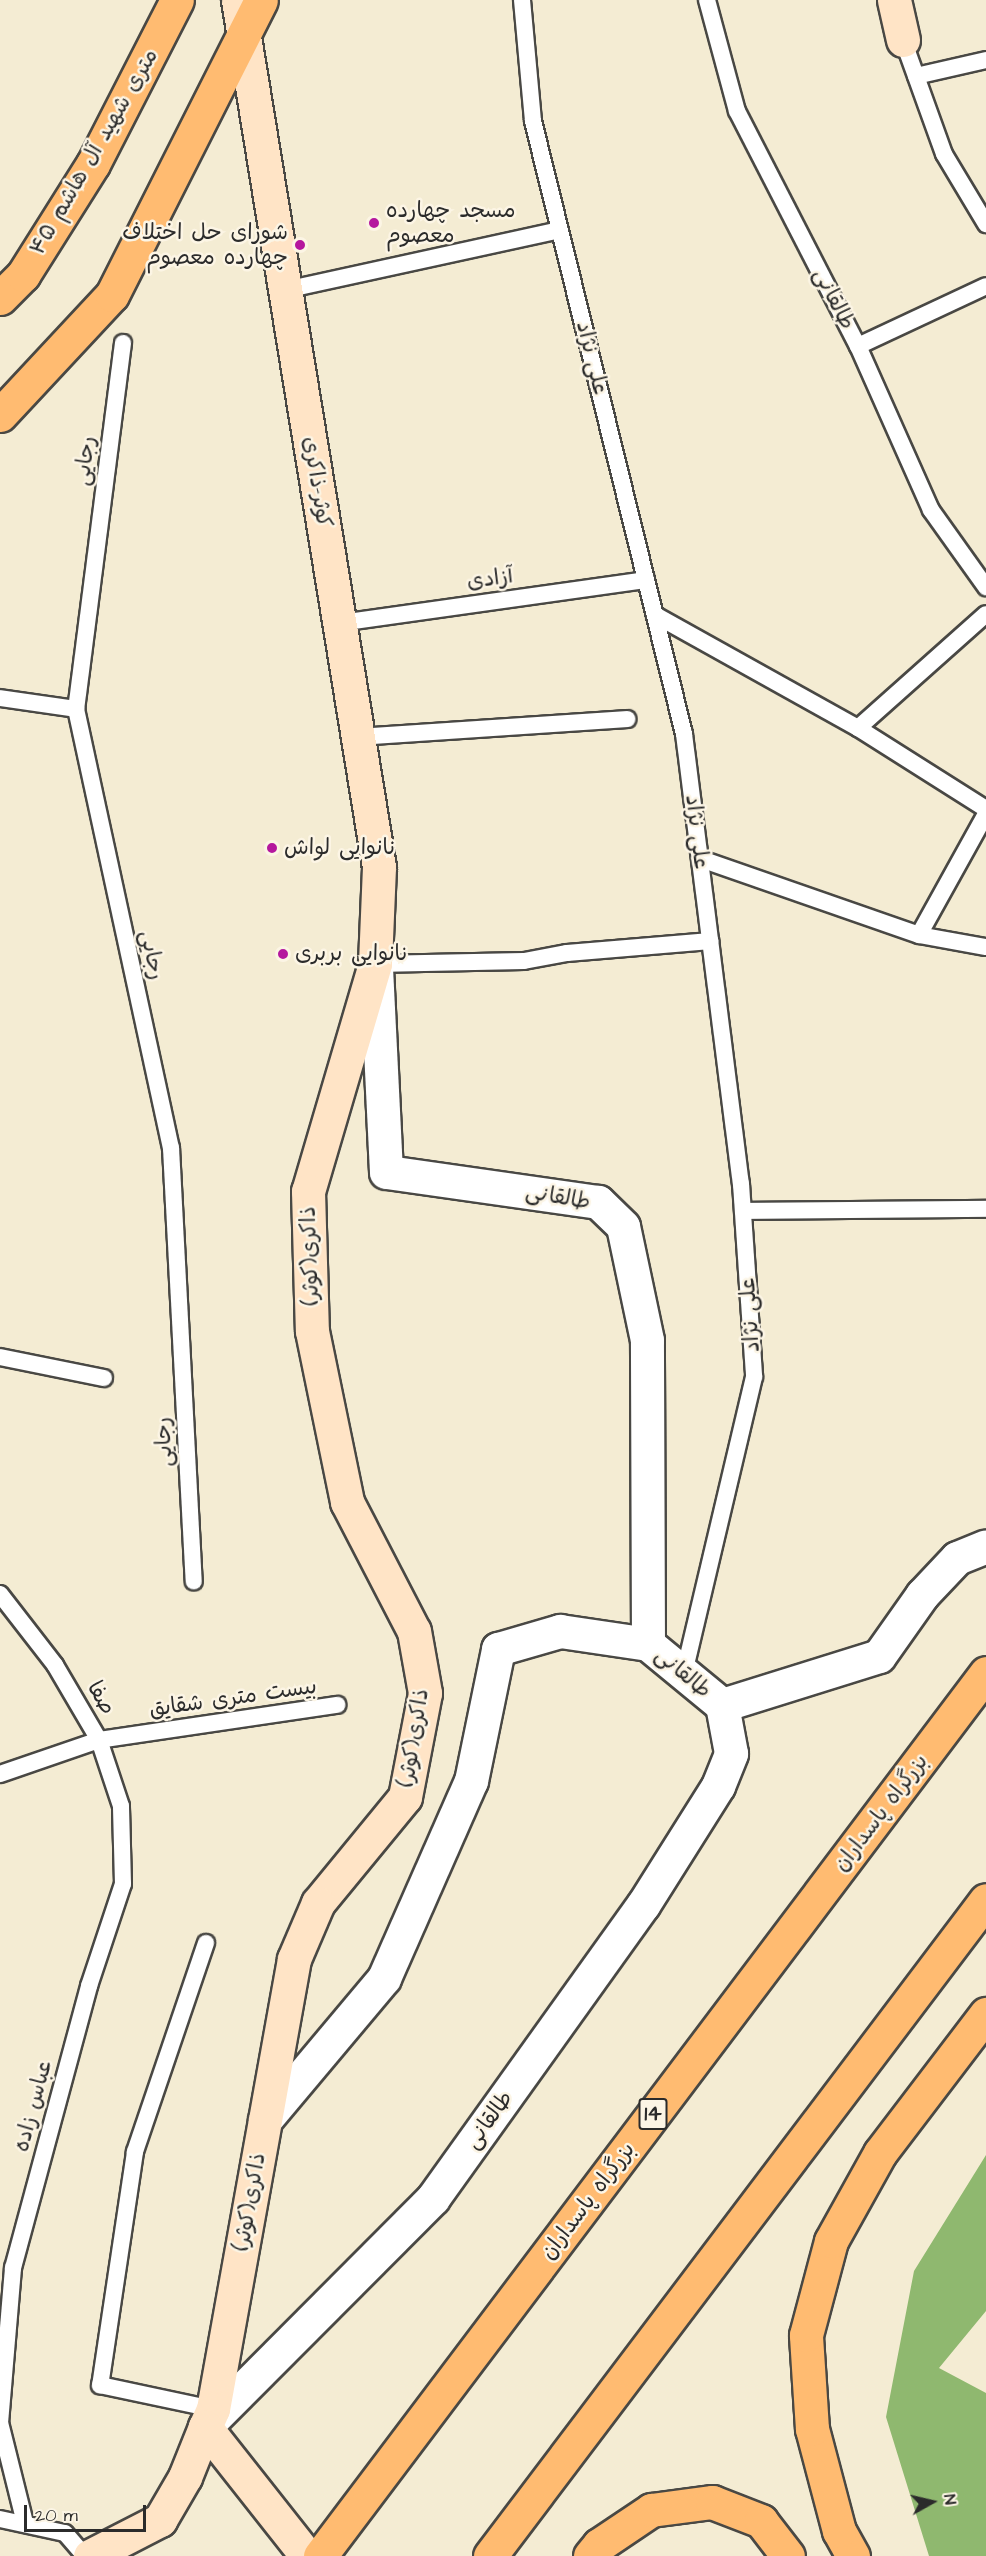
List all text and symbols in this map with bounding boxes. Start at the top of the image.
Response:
street label: ۴۵ متری شهید آل هاشم [24,44,164,260]
place label: مسجد چهارده معصوم [386,197,516,248]
marker: مسجد چهارده معصوم [367,216,381,230]
place label: شورای حل اختلاف چهارده معصوم [122,219,288,270]
marker: شورای حل اختلاف چهارده معصوم [293,238,307,252]
street label: طالقانی [807,264,861,334]
street label: علی نژاد [570,319,614,397]
street label: رجایی [69,435,101,487]
street label: کوثر-ذاکری [297,435,337,529]
street label: آزادی [465,563,515,595]
street label: علی نژاد [679,793,715,871]
place label: نانوایی لواش [284,835,396,861]
marker: نانوایی لواش [265,841,279,855]
street label: رجایی [134,928,170,982]
place label: نانوایی بربری [295,941,408,967]
marker: نانوایی بربری [276,947,290,961]
street label: طالقانی [524,1178,592,1216]
street label: ذاکری(کوثر) [295,1206,325,1306]
street label: علی نژاد [734,1277,766,1353]
street label: رجایی [150,1416,178,1468]
street label: طالقانی [649,1642,717,1704]
street label: بیست متری شقایق [147,1673,319,1723]
street label: صفا [81,1677,121,1719]
street label: ذاکری(کوثر) [393,1687,435,1789]
street label: بزرگراه پاسداران [828,1749,934,1877]
street label: عباس زاده [8,2057,58,2155]
street label: طالقانی [459,2086,519,2154]
road number: 14 [638,2096,668,2132]
street label: بزرگراه پاسداران [535,2137,641,2265]
street label: ذاکری(کوثر) [228,2151,272,2253]
north arrow [902,2472,962,2532]
scale bar [27,2493,148,2531]
text: N [938,2493,961,2506]
text: 20 m [35,2503,78,2528]

